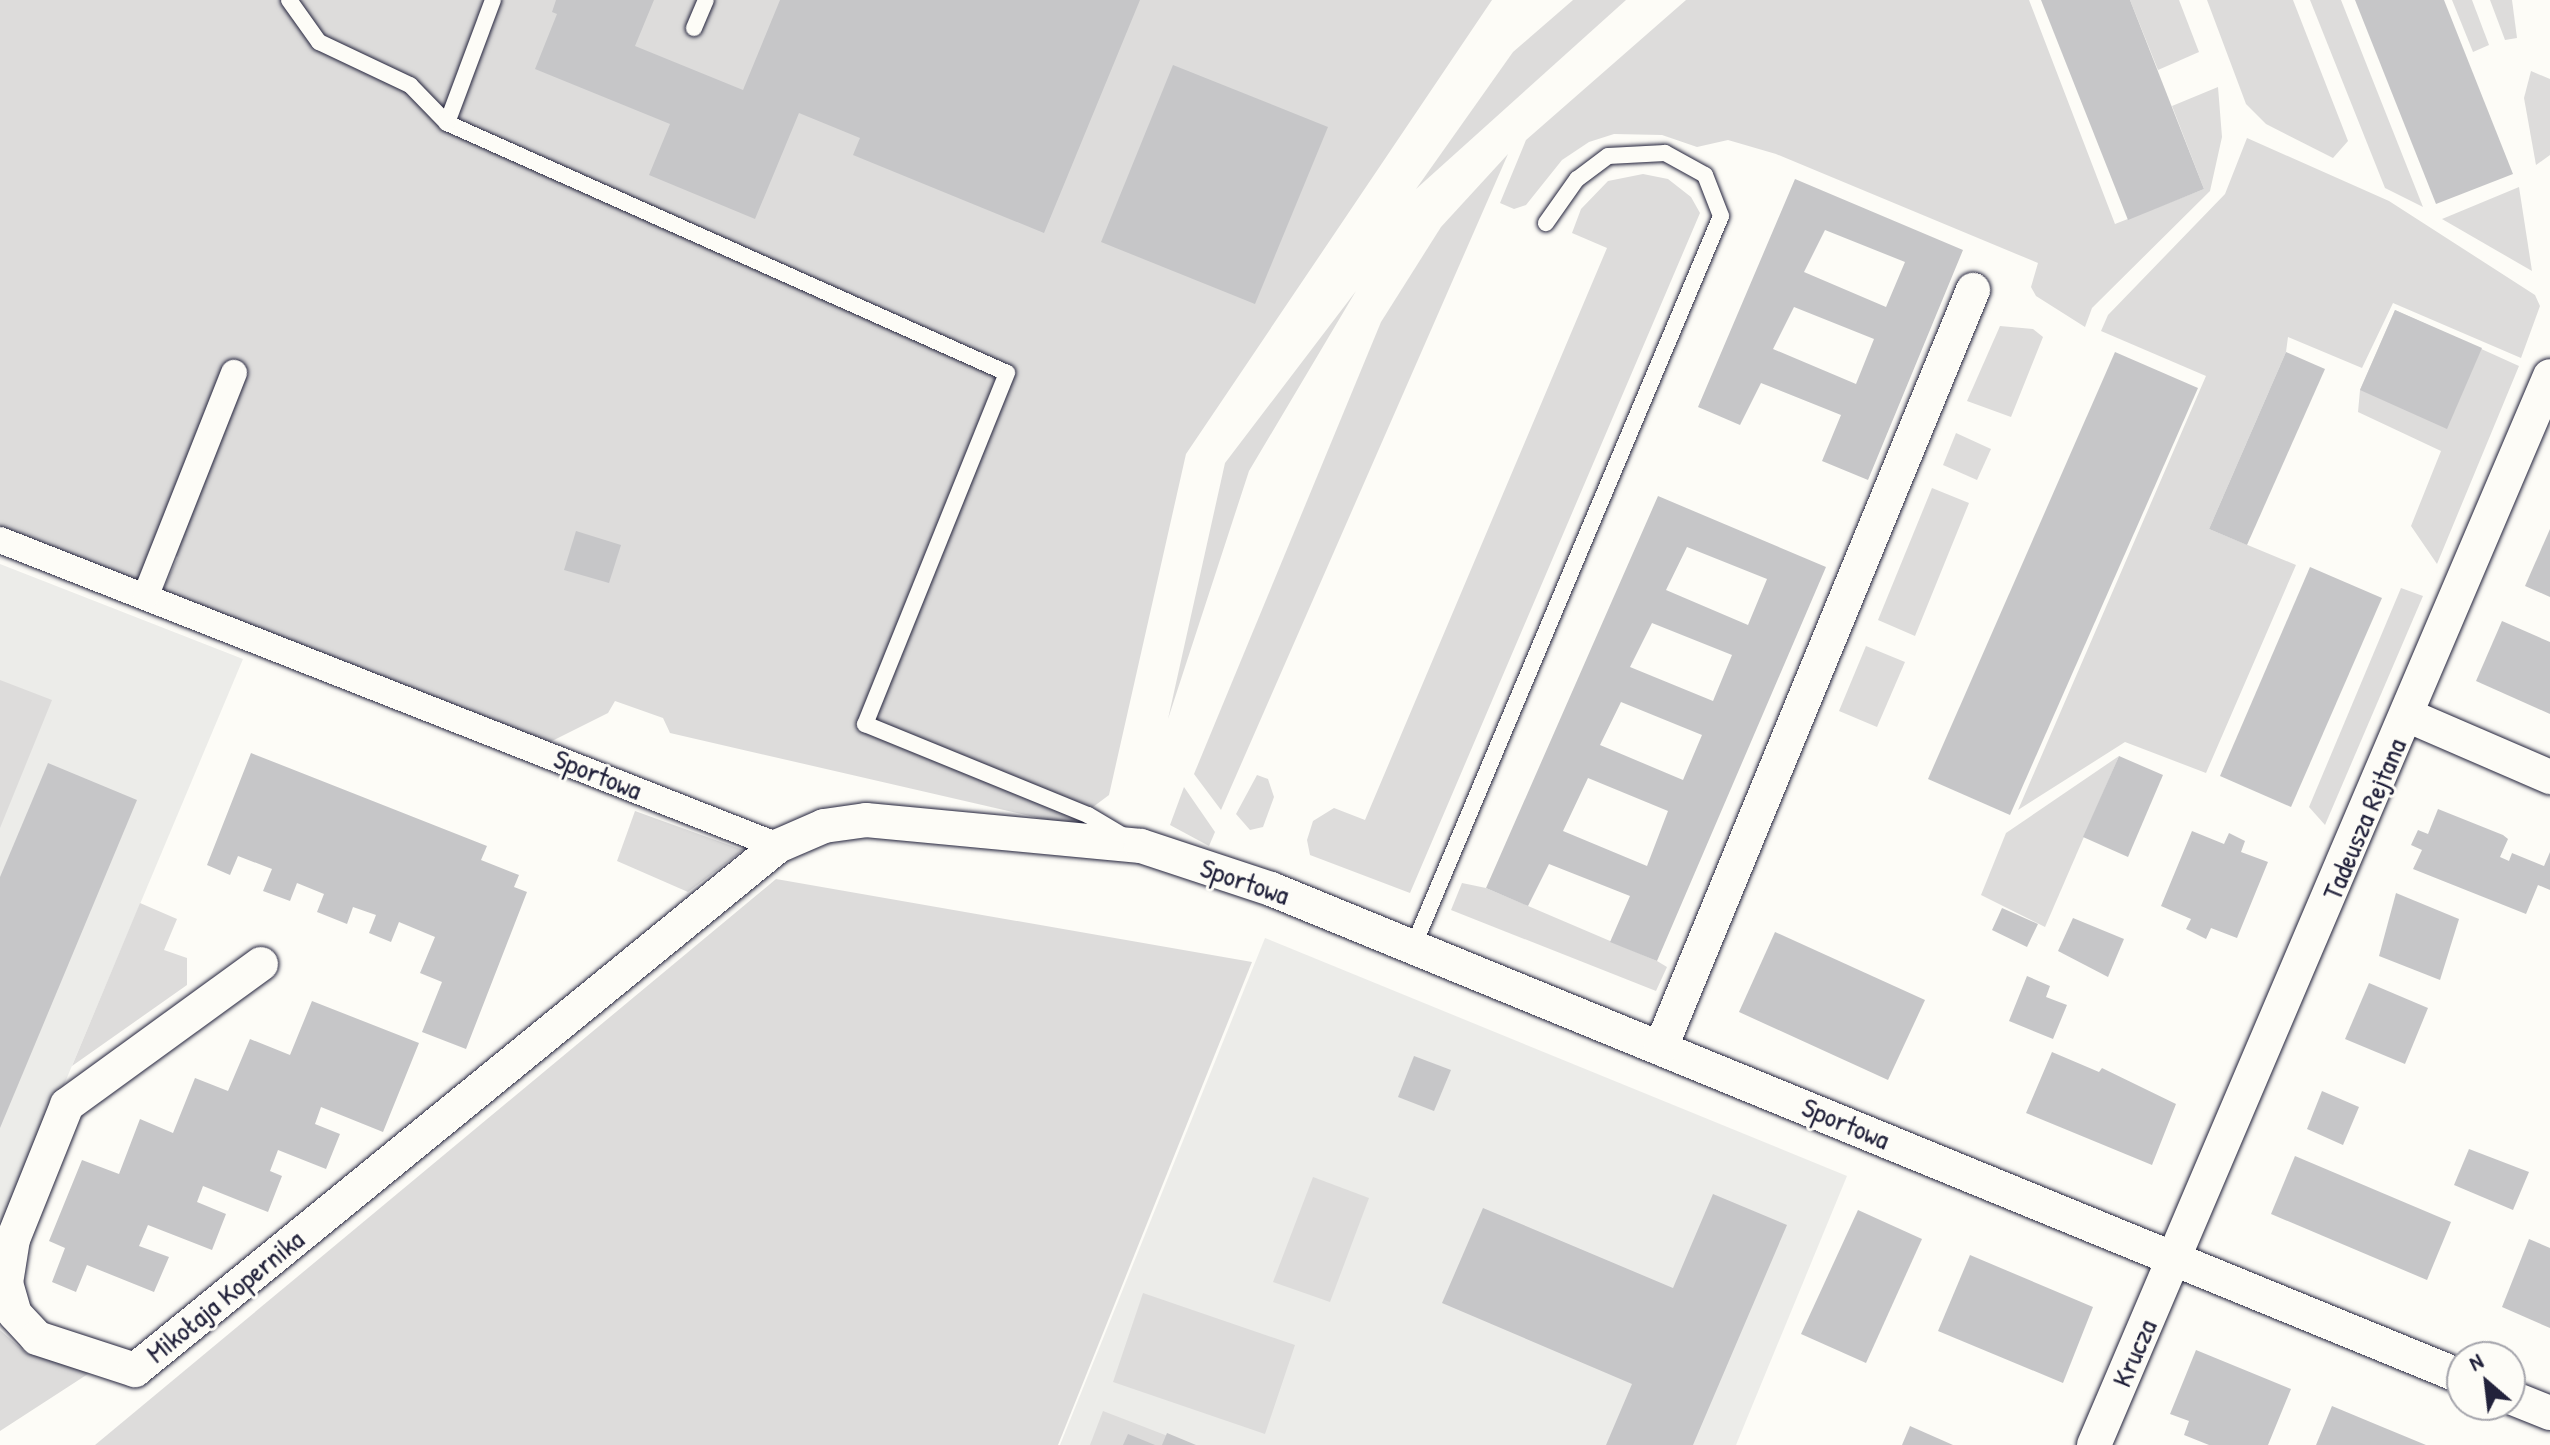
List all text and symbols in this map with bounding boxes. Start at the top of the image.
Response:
street label: Tadeusza Rejtana [2315,733,2413,905]
street label: Sportowa [549,741,647,807]
street label: Sportowa [1196,850,1294,912]
street label: Sportowa [1797,1090,1895,1156]
street label: Mikołaja Kopernika [140,1222,310,1370]
street label: Krucza [2104,1314,2164,1392]
north arrow [2446,1341,2526,1421]
text: N [2463,1346,2488,1378]

